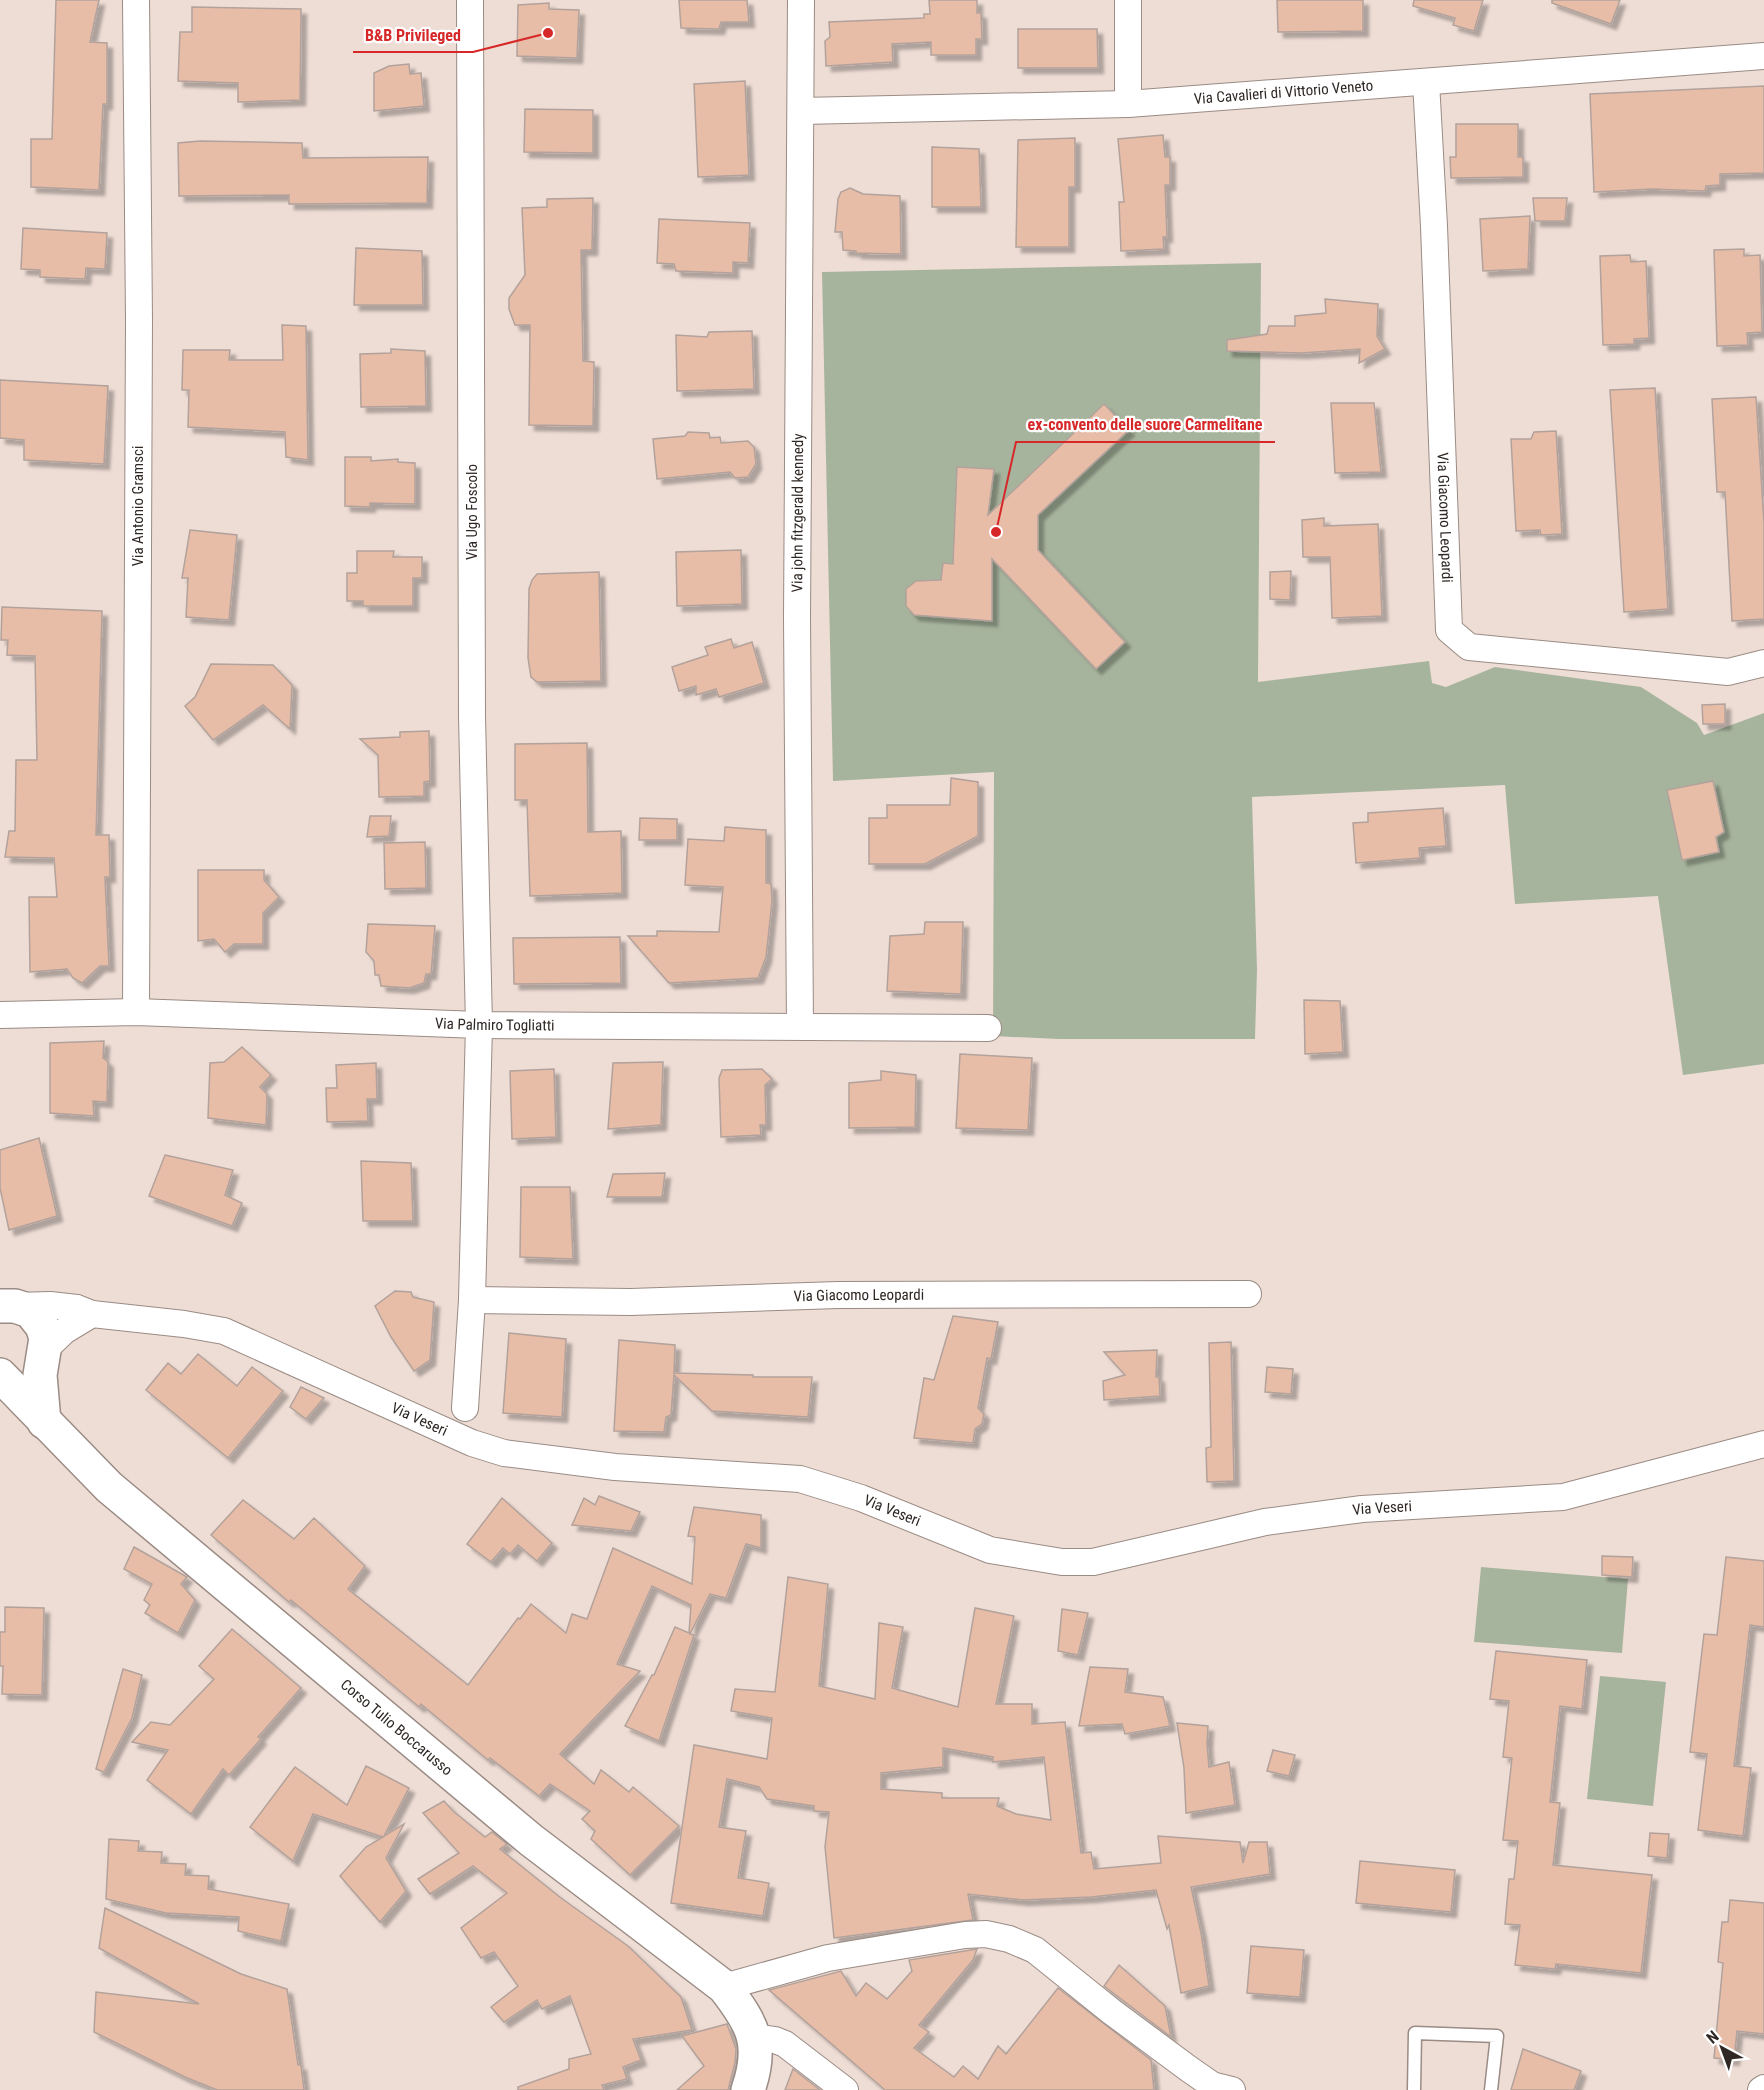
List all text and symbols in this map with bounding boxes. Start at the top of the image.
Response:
callout: B&B Privileged [353,18,473,52]
text: B&B Privileged [365,26,461,45]
street label: Via Cavalieri di Vittorio Veneto [1193,77,1374,108]
callout: ex-convento delle suore Carmelitane [1016,408,1275,442]
text: ex-convento delle suore Carmelitane [1028,415,1263,434]
street label: Via john fitzgerald kennedy [788,434,807,592]
street label: Via Antonio Gramsci [129,446,147,566]
street label: Via Giacomo Leopardi [1433,452,1456,583]
street label: Via Ugo Foscolo [463,464,481,560]
street label: Via Palmiro Togliatti [435,1014,555,1034]
street label: Via Giacomo Leopardi [793,1286,924,1305]
street label: Via Veseri [389,1399,450,1440]
street label: Via Veseri [861,1491,923,1530]
street label: Via Veseri [1351,1497,1412,1519]
street label: Corso Tulio Boccarusso [337,1676,456,1779]
north arrow [1692,2018,1752,2078]
text: N [1703,2027,1722,2047]

